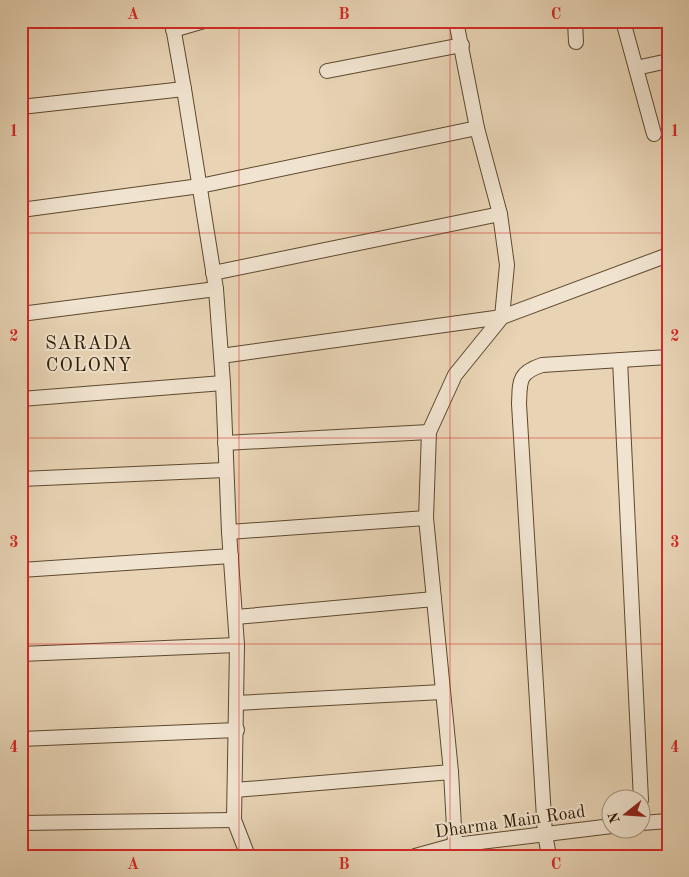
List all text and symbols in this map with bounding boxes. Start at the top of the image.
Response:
text: A [127,7,139,23]
text: B [338,7,350,23]
text: C [551,7,561,23]
text: 1 [9,124,19,140]
text: 1 [670,124,680,140]
text: 2 [9,329,19,345]
text: 2 [670,329,680,345]
district label: SARADA COLONY [45,335,133,376]
text: 3 [9,535,19,551]
text: 3 [670,535,680,551]
text: 4 [9,740,19,756]
text: 4 [670,740,680,756]
north arrow [602,790,652,840]
street label: Dharma Main Road [434,802,587,841]
text: N [606,810,623,825]
text: A [127,857,139,873]
text: B [338,857,350,873]
text: C [551,857,561,873]

